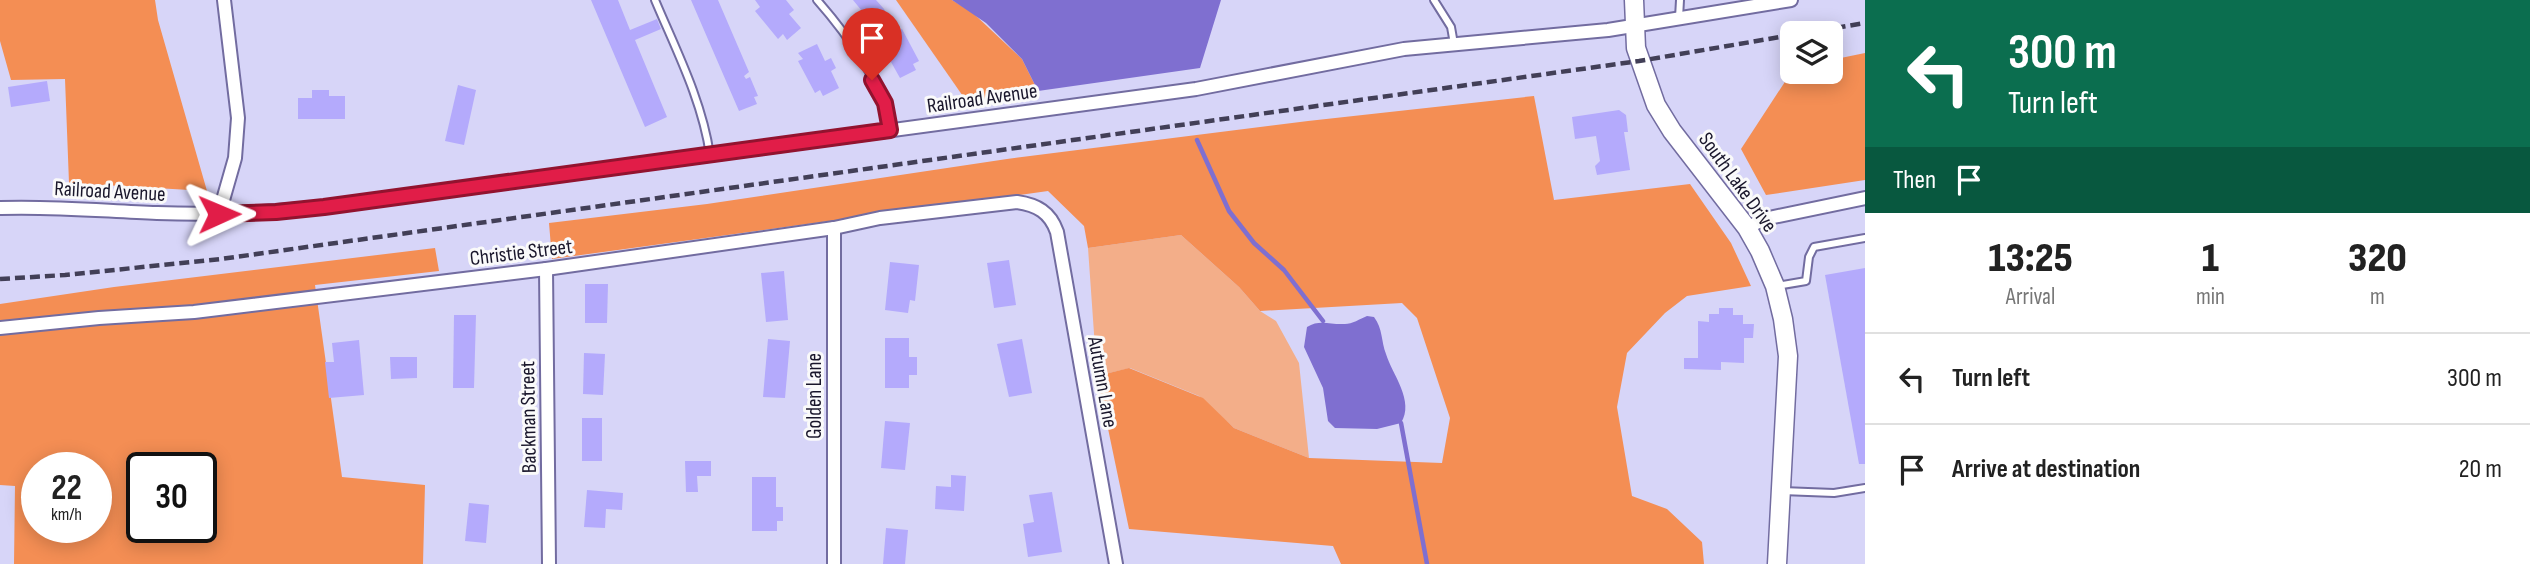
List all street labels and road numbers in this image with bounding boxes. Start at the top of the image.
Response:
street label: Railroad Avenue [925,78,1039,119]
street label: South Lake Drive [1693,128,1782,237]
street label: Railroad Avenue [54,176,166,207]
street label: Christie Street [468,234,574,271]
street label: Autumn Lane [1082,334,1123,430]
street label: Golden Lane [802,353,827,439]
street label: Backman Street [515,361,542,473]

